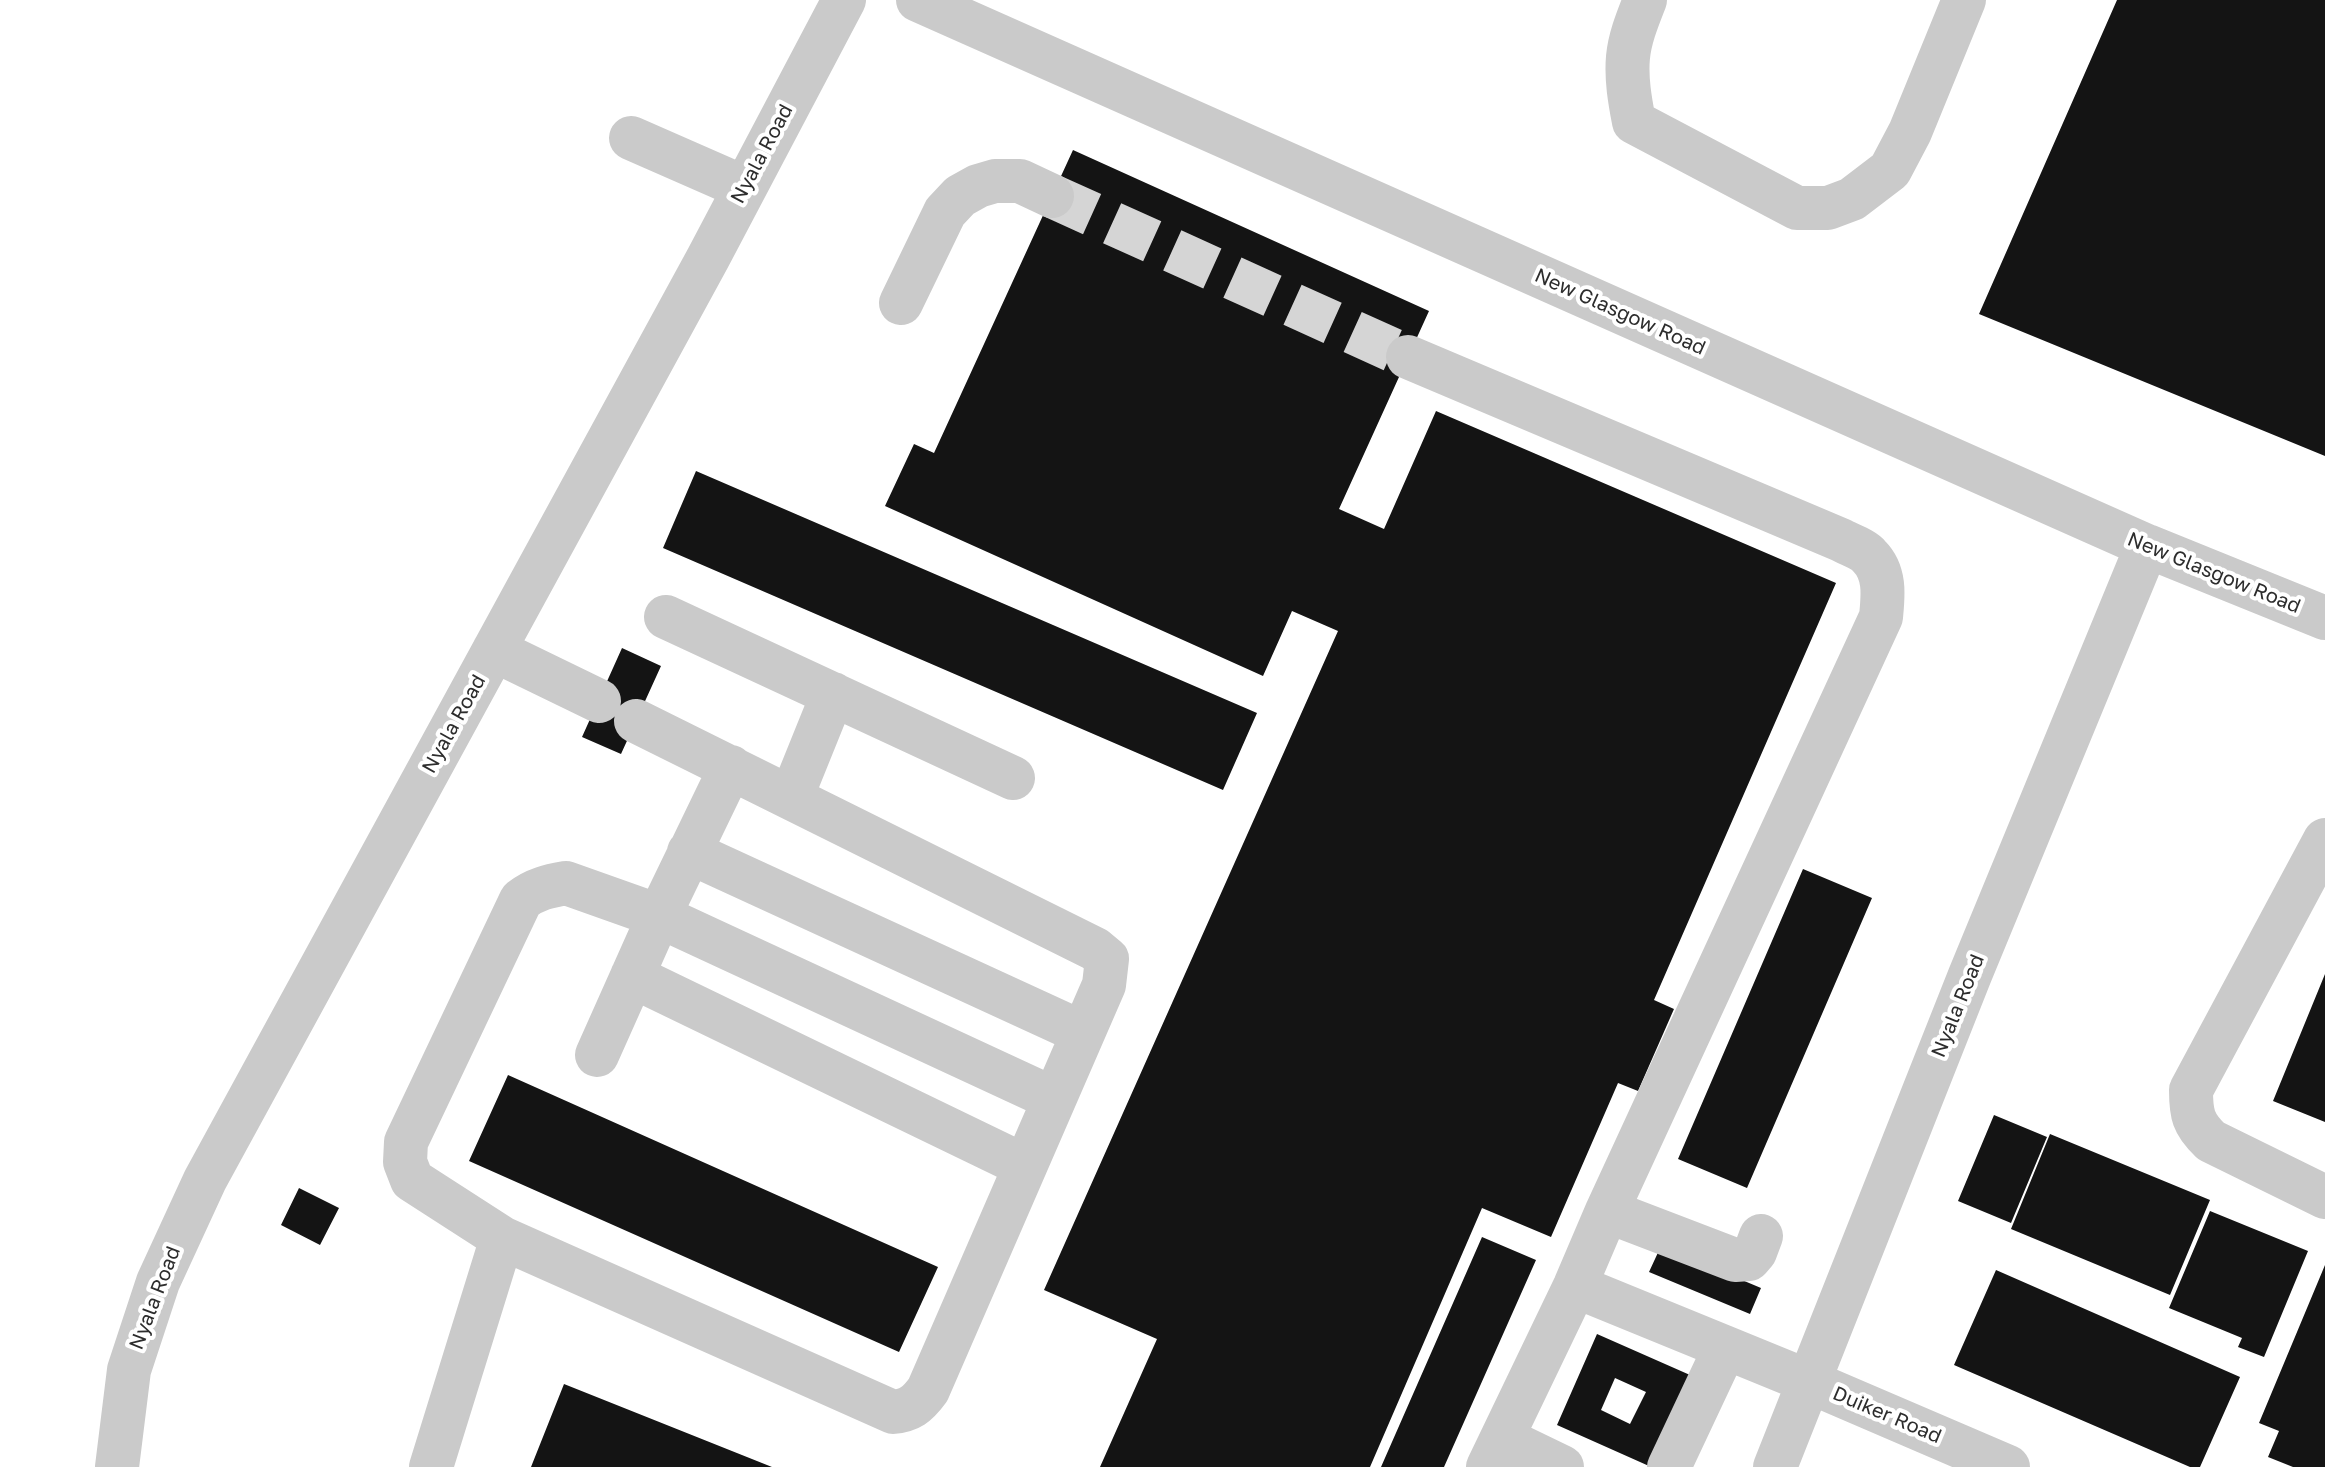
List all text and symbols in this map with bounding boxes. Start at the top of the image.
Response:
street label: Nyala Road [726,100,798,208]
street label: New Glasgow Road [1531,264,1709,360]
street label: New Glasgow Road [2124,527,2304,619]
street label: Nyala Road [417,671,491,777]
street label: Nyala Road [1926,951,1990,1061]
street label: Nyala Road [124,1243,186,1353]
street label: Duiker Road [1829,1381,1945,1449]

